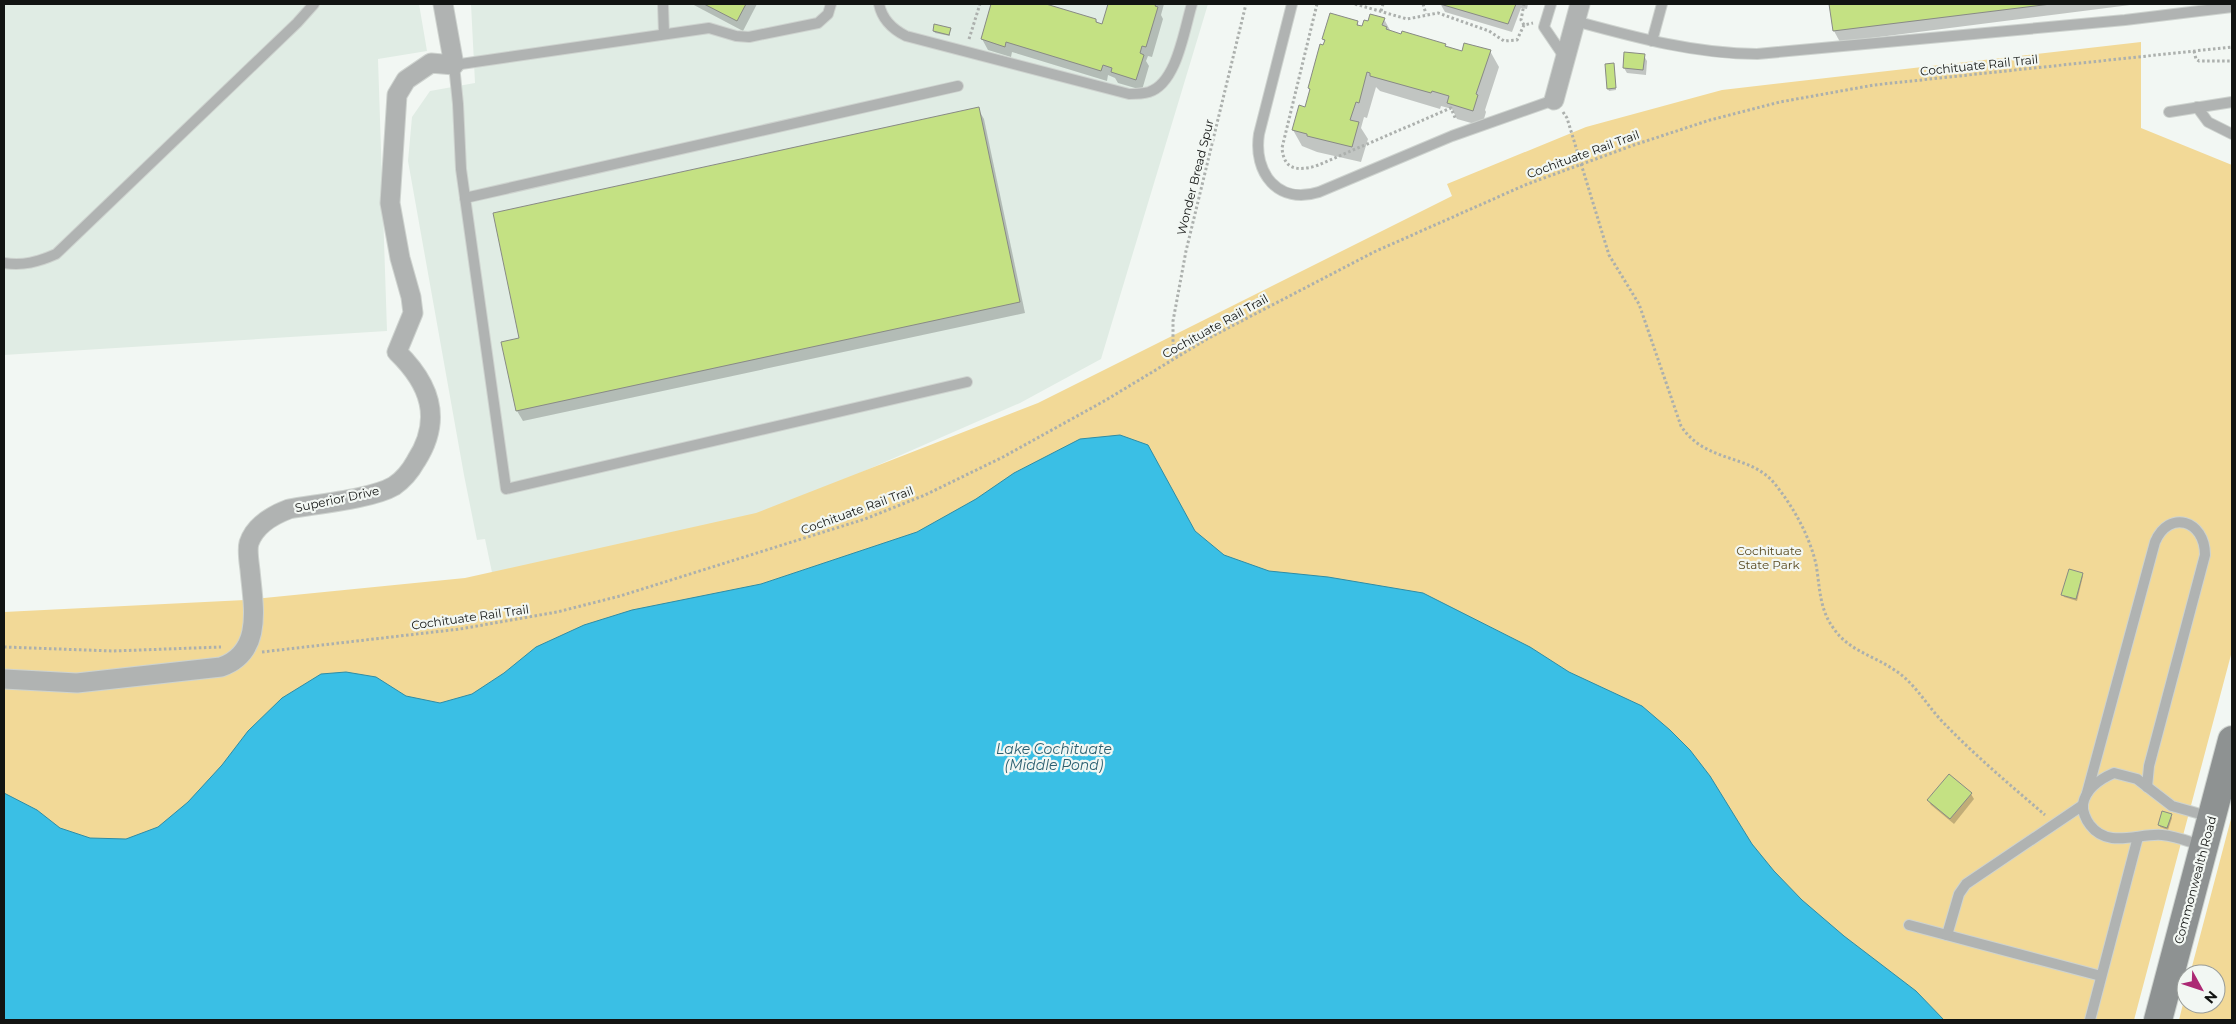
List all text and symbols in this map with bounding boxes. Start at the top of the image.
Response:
street label: Cochituate Rail Trail [1919,51,2039,79]
street label: Wonder Bread Spur [1173,117,1217,237]
street label: Cochituate Rail Trail [1525,127,1641,181]
street label: Cochituate Rail Trail [1160,291,1270,361]
street label: Superior Drive [294,483,380,515]
street label: Cochituate Rail Trail [799,483,915,537]
park label: Cochituate State Park [1736,543,1802,572]
street label: Cochituate Rail Trail [410,601,530,633]
water label: Lake Cochituate (Middle Pond) [996,740,1112,774]
street label: Commonwealth Road [2171,814,2219,946]
north arrow [2176,964,2226,1014]
text: N [2200,987,2221,1007]

